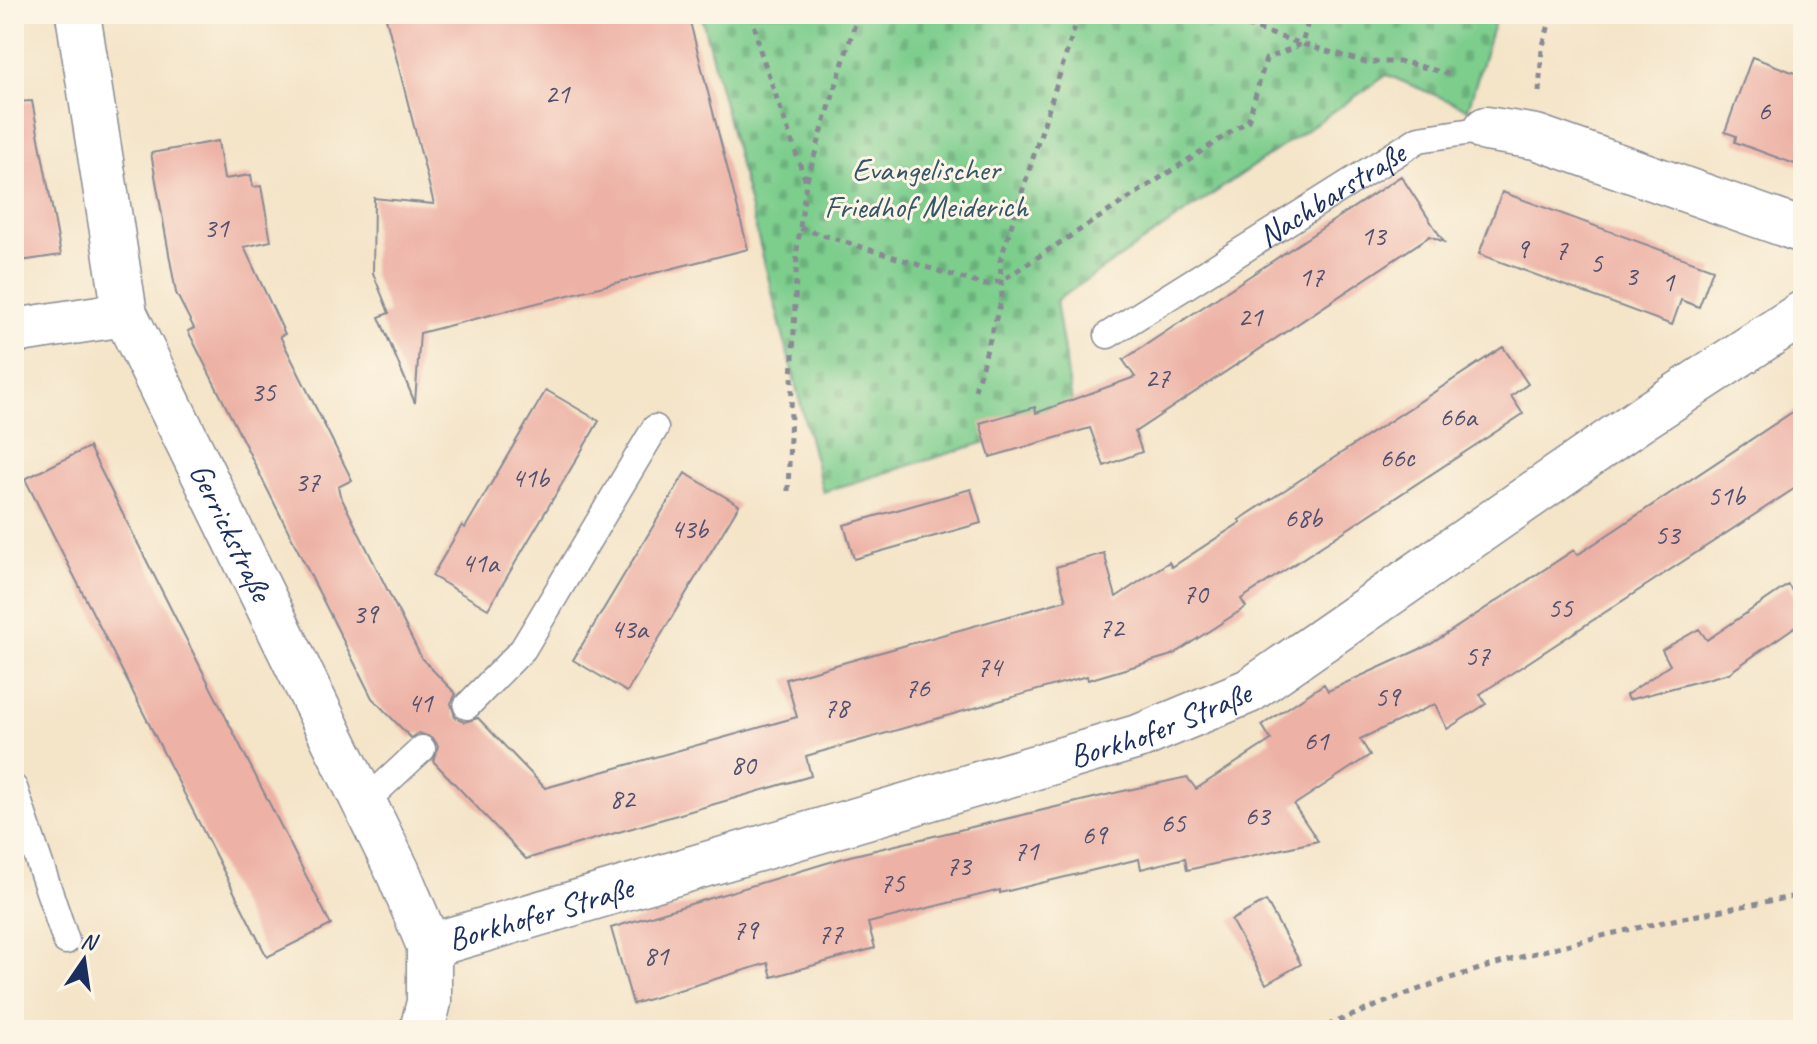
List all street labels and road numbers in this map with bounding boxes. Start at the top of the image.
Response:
street label: Nachbarstraße [1250,131,1415,256]
street label: Gerrickstraße [181,456,284,609]
street label: Borkhofer Straße [1065,671,1259,776]
street label: Borkhofer Straße [443,866,640,960]

